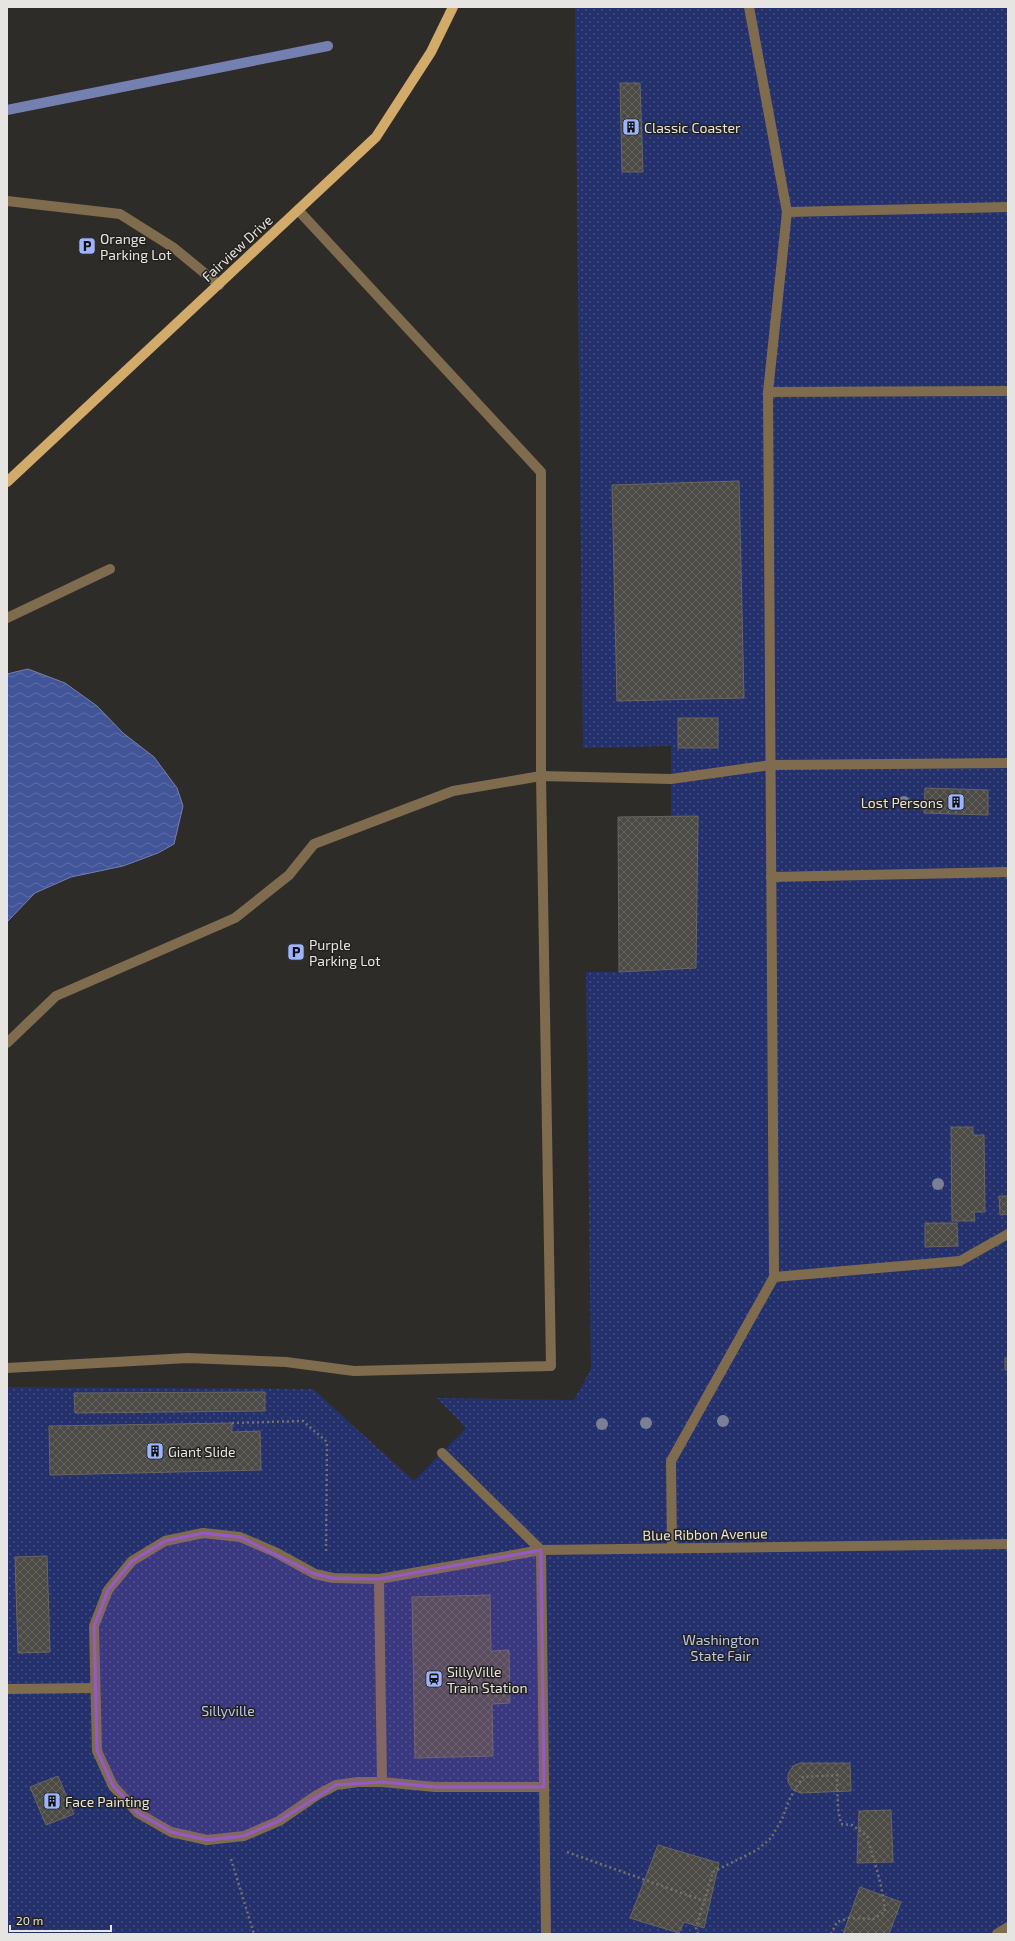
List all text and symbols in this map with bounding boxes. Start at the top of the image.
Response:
building icon: Classic Coaster [621,117,641,137]
place label: Classic Coaster [644,119,741,136]
street label: Fairview Drive [198,211,276,285]
place label: Orange Parking Lot [100,230,172,263]
parking icon: Orange Parking Lot [77,236,97,256]
building icon: Lost Persons [946,792,966,812]
place label: Lost Persons [861,794,943,811]
place label: Purple Parking Lot [309,936,381,969]
parking icon: Purple Parking Lot [286,942,306,962]
building icon: Giant Slide [145,1441,165,1461]
place label: Giant Slide [168,1443,236,1460]
street label: Blue Ribbon Avenue [642,1524,768,1544]
park label: Washington State Fair [683,1631,759,1664]
place label: SillyVille Train Station [447,1663,528,1696]
station icon: SillyVille Train Station [424,1669,444,1689]
park label: Sillyville [201,1702,255,1719]
building icon: Face Painting [42,1791,62,1811]
place label: Face Painting [65,1793,150,1810]
scale bar [10,1907,111,1933]
text: 20 m [16,1913,43,1927]

